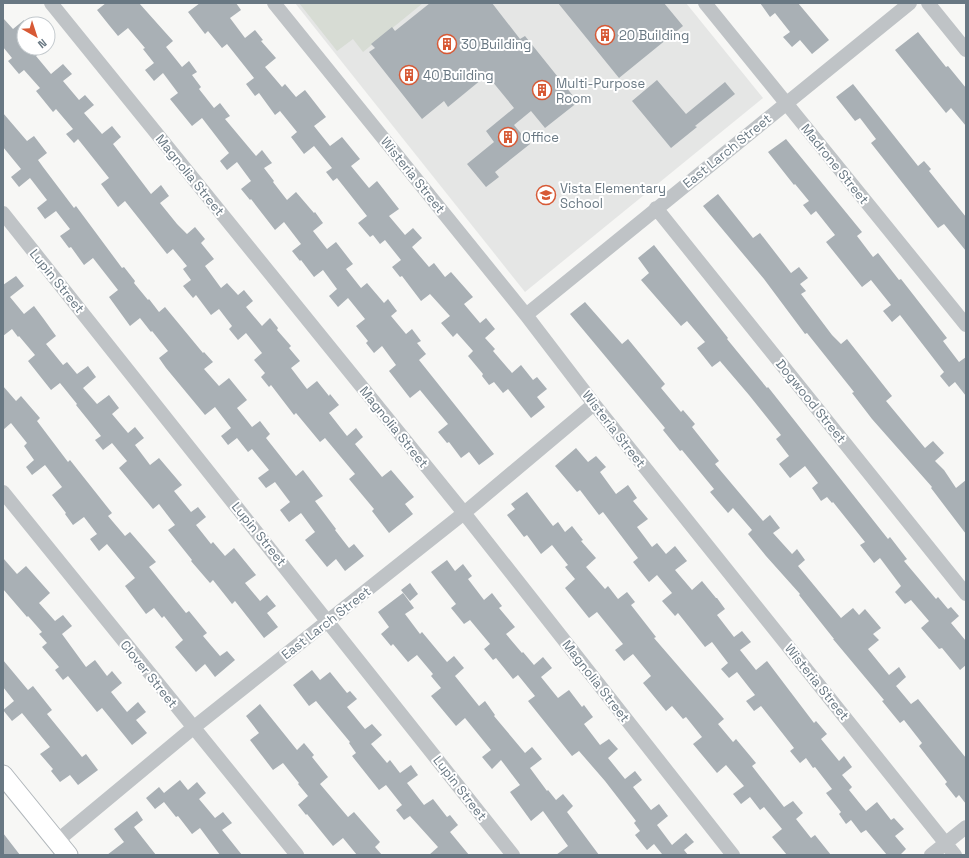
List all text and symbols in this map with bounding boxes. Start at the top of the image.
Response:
north arrow [16,16,56,56]
building icon: 20 Building [594,24,616,46]
place label: 20 Building [619,27,689,44]
building icon: 30 Building [436,33,458,55]
text: N [35,36,50,52]
place label: 30 Building [461,36,531,53]
building icon: 40 Building [398,64,420,86]
place label: 40 Building [423,67,494,84]
place label: Multi-Purpose Room [556,75,645,107]
building icon: Multi-Purpose Room [531,79,553,101]
street label: East Larch Street [679,110,775,192]
street label: Madrone Street [797,120,873,208]
building icon: Office [497,126,519,148]
place label: Office [522,129,559,146]
street label: Magnolia Street [152,131,228,219]
street label: Wisteria Street [377,133,449,217]
place label: Vista Elementary School [560,180,666,212]
school or university icon: Vista Elementary School [535,184,557,206]
street label: Lupin Street [26,245,88,317]
street label: Dogwood Street [772,356,850,446]
street label: Magnolia Street [356,383,432,471]
street label: Wisteria Street [579,387,649,471]
street label: Lupin Street [228,498,290,570]
street label: East Larch Street [278,583,374,663]
street label: Magnolia Street [559,636,633,726]
street label: Clover Street [117,637,181,711]
street label: Wisteria Street [781,640,853,724]
street label: Lupin Street [429,752,491,824]

